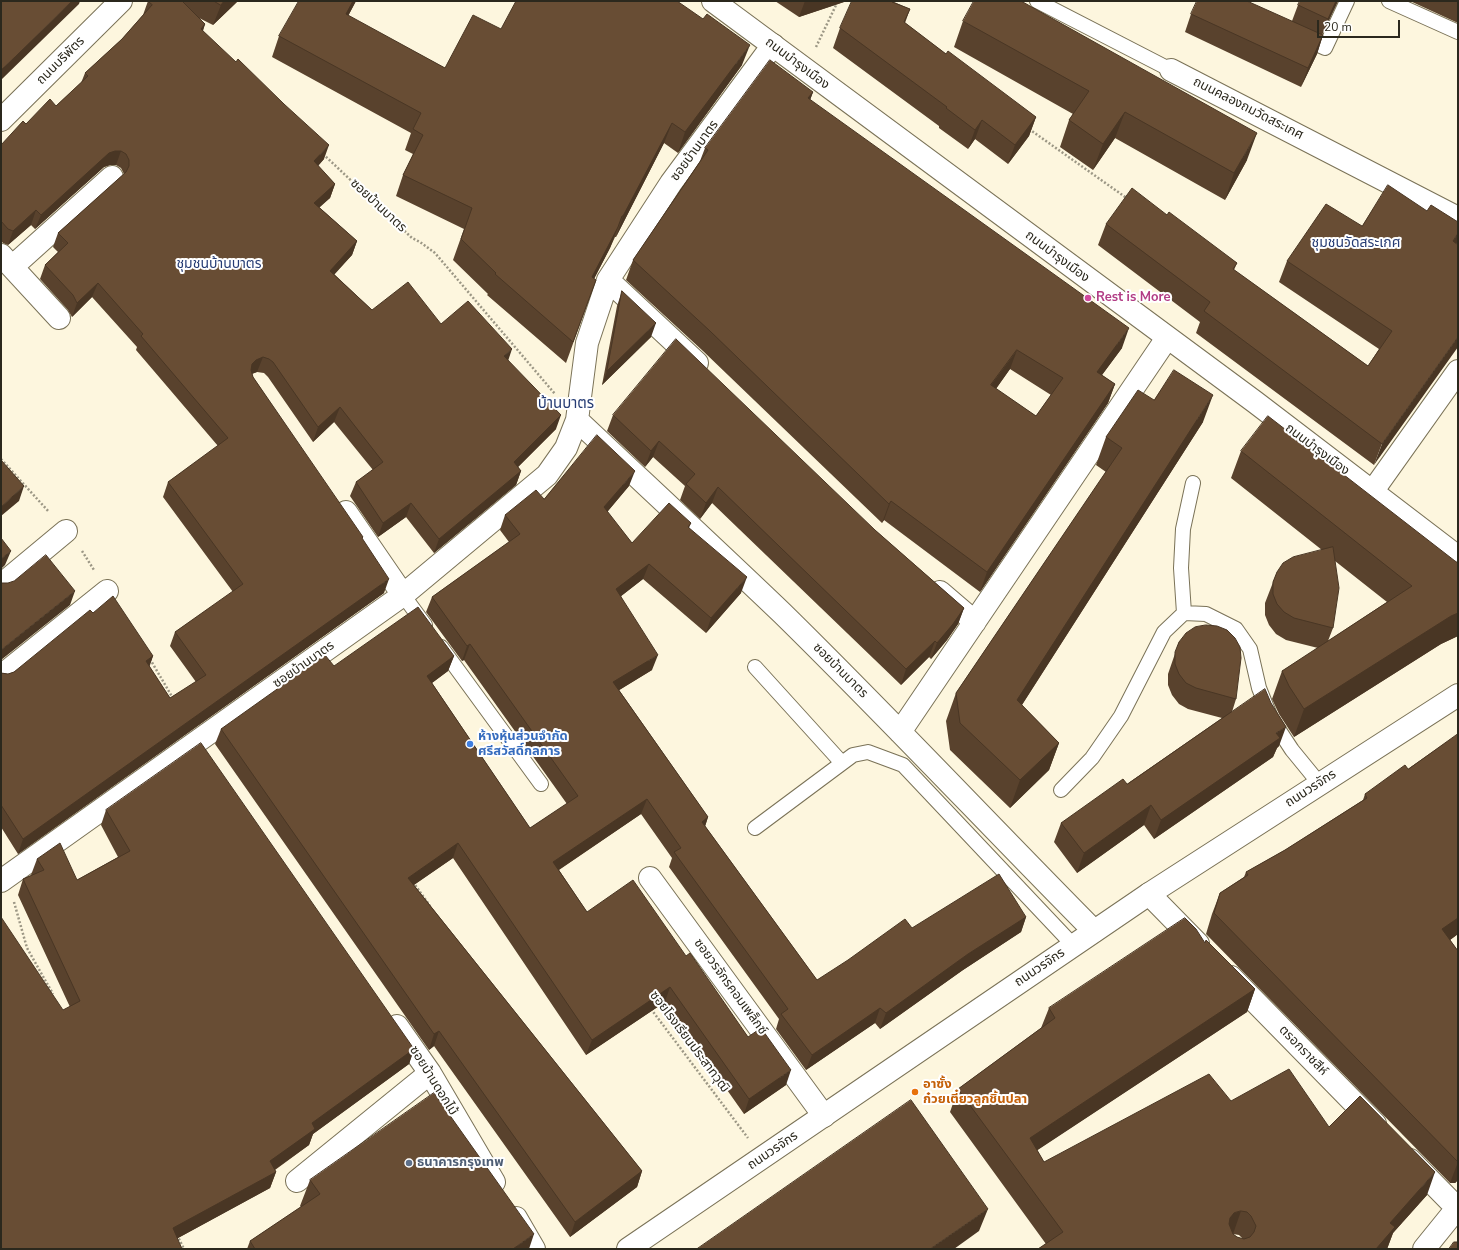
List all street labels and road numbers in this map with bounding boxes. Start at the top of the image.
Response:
street label: ถนนบริพัตร [34,34,88,88]
street label: ถนนบำรุงเมือง [762,35,832,93]
street label: ถนนคลองถมวัดสระเกศ [1190,74,1306,144]
street label: ซอยบ้านบาตร [668,118,722,184]
street label: ซอยบ้านบาตร [347,176,409,236]
street label: ถนนบำรุงเมือง [1022,228,1092,286]
street label: ถนนบำรุงเมือง [1282,421,1352,479]
street label: ซอยบ้านบาตร [270,638,338,692]
street label: ซอยบ้านบาตร [809,640,871,702]
street label: ถนนวรจักร [1283,767,1339,811]
street label: ซอยวรจักรคอมเพล็กซ์ [690,936,770,1038]
street label: ถนนวรจักร [1012,945,1068,991]
street label: ซอยโรงเรียนประสาทวุฒิ [646,988,732,1096]
street label: ตรอกราชสีห์ [1275,1023,1331,1079]
street label: ซอยบ้านดอกไม้ [406,1043,460,1119]
street label: ถนนวรจักร [745,1128,801,1174]

